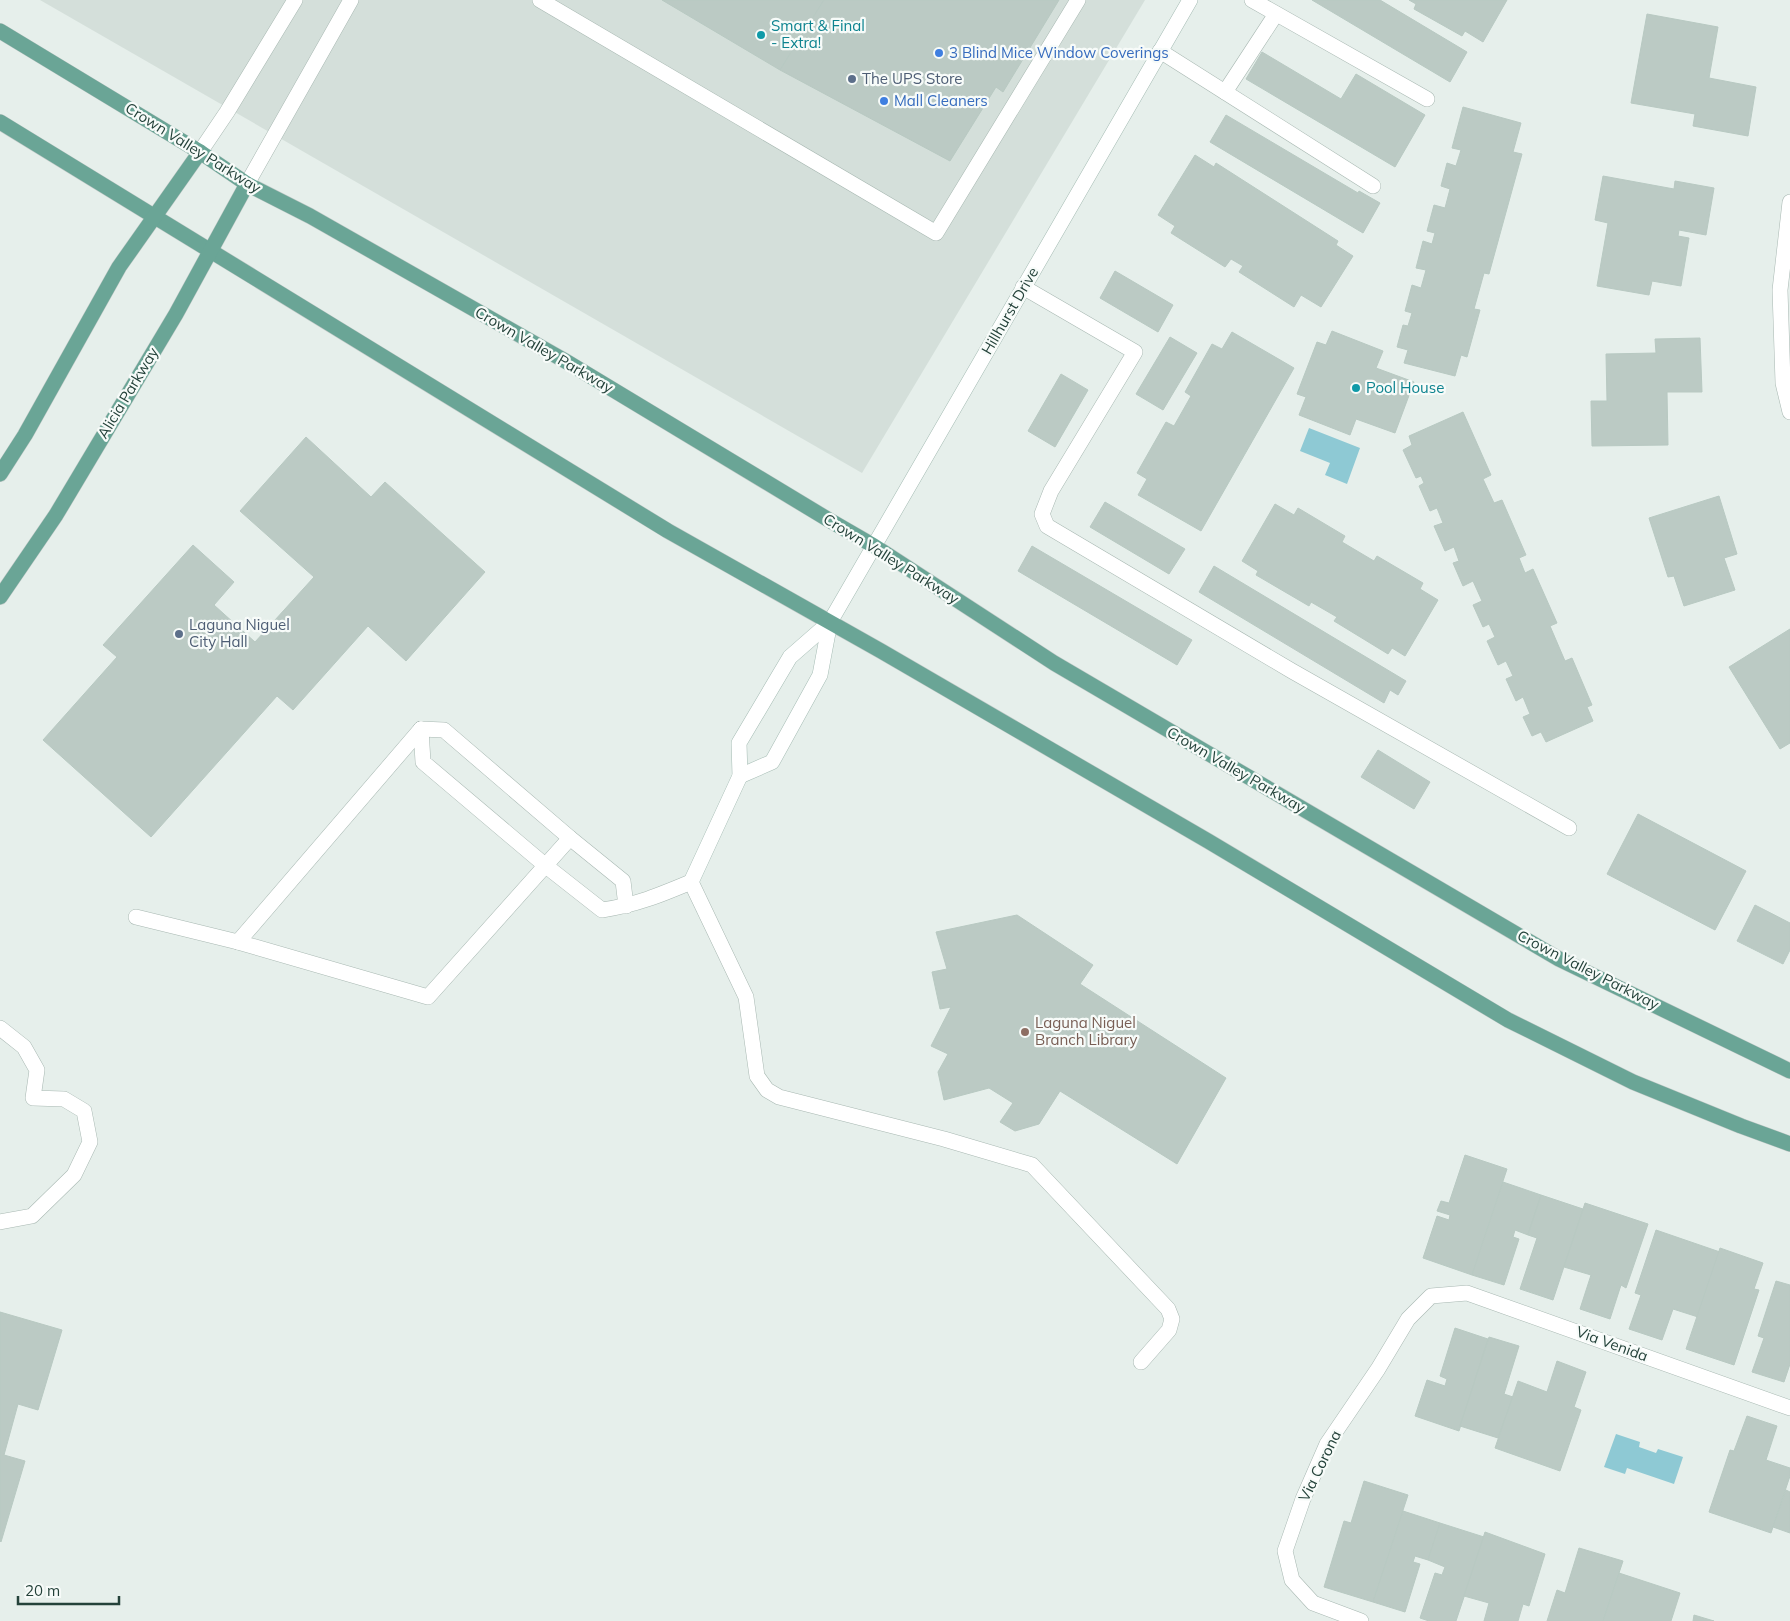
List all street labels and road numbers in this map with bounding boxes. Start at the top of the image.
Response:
street label: Crown Valley Parkway [122,98,265,197]
street label: Hillhurst Drive [977,264,1042,358]
street label: Crown Valley Parkway [472,302,617,397]
street label: Alicia Parkway [93,344,162,442]
street label: Crown Valley Parkway [820,509,963,608]
street label: Crown Valley Parkway [1164,722,1309,817]
street label: Crown Valley Parkway [1514,926,1662,1014]
street label: Via Venida [1574,1322,1651,1365]
street label: Via Corona [1294,1427,1345,1505]

